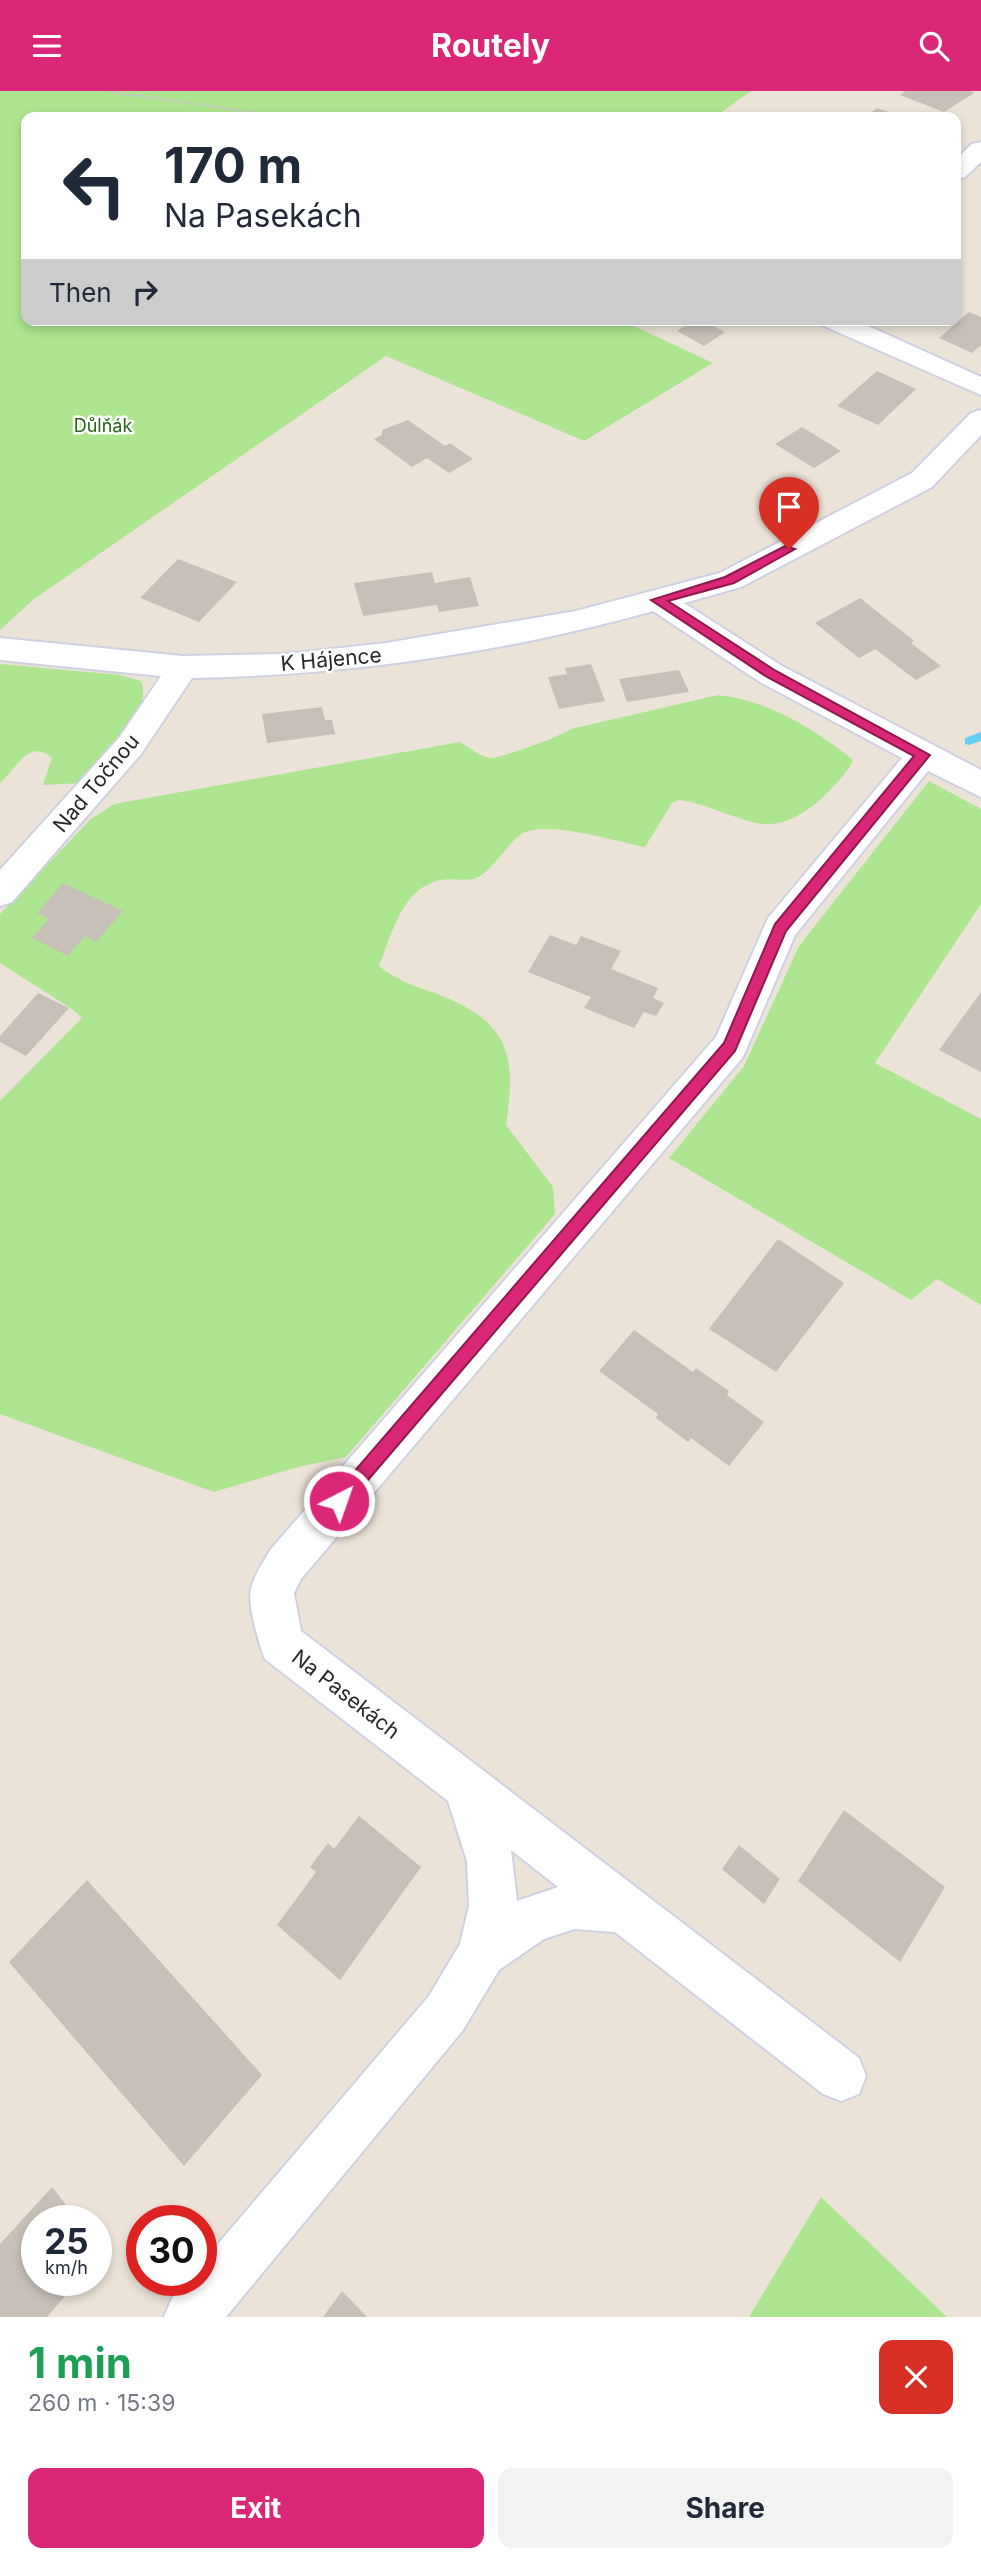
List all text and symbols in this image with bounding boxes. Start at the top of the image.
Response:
text: Routely [431,26,550,65]
icon: menu [28,27,66,65]
icon: search [915,27,953,65]
text: 170 m [164,136,302,195]
icon: left [49,140,140,231]
text: Na Pasekách [164,196,362,235]
icon: right [126,273,164,311]
text: Then [49,277,112,308]
park label: Důlňák [74,415,132,436]
pin [759,477,819,549]
icon: arrive [770,488,808,526]
street label: K Hájence [279,642,383,676]
street label: Nad Točnou [48,729,144,837]
position arrow [302,1464,376,1538]
street label: Na Pasekách [287,1644,405,1744]
speed limit sign: 30 [126,2205,217,2296]
text: 25 [44,2220,89,2262]
text: km/h [45,2257,88,2278]
text: 1 min [28,2337,132,2388]
button: close [879,2340,953,2414]
text: 260 m · 15:39 [28,2389,175,2417]
button: Exit [28,2468,484,2548]
button: Share [498,2468,953,2548]

